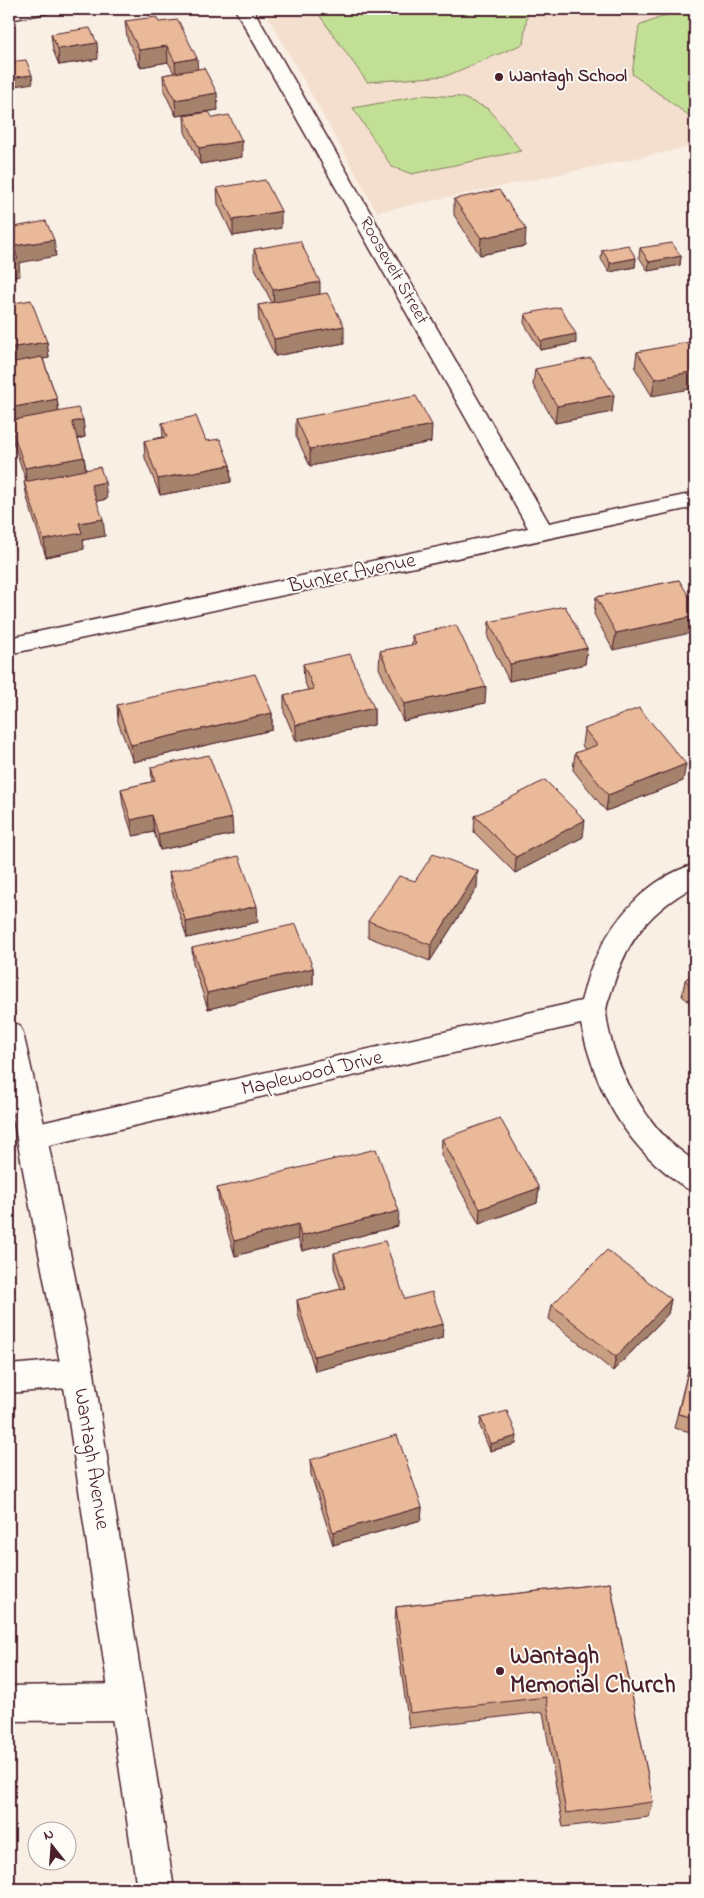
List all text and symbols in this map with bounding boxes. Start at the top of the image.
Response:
place label: Wantagh School [509,64,627,91]
marker: Wantagh School [493,71,505,83]
street label: Roosevelt Street [352,212,434,330]
street label: Bunker Avenue [285,546,419,602]
street label: Maplewood Drive [238,1043,386,1105]
street label: Wantagh Avenue [63,1386,117,1533]
place label: Wantagh Memorial Church [510,1639,676,1704]
marker: Wantagh Memorial Church [494,1665,506,1677]
north arrow [28,1820,78,1870]
text: N [41,1824,56,1846]

